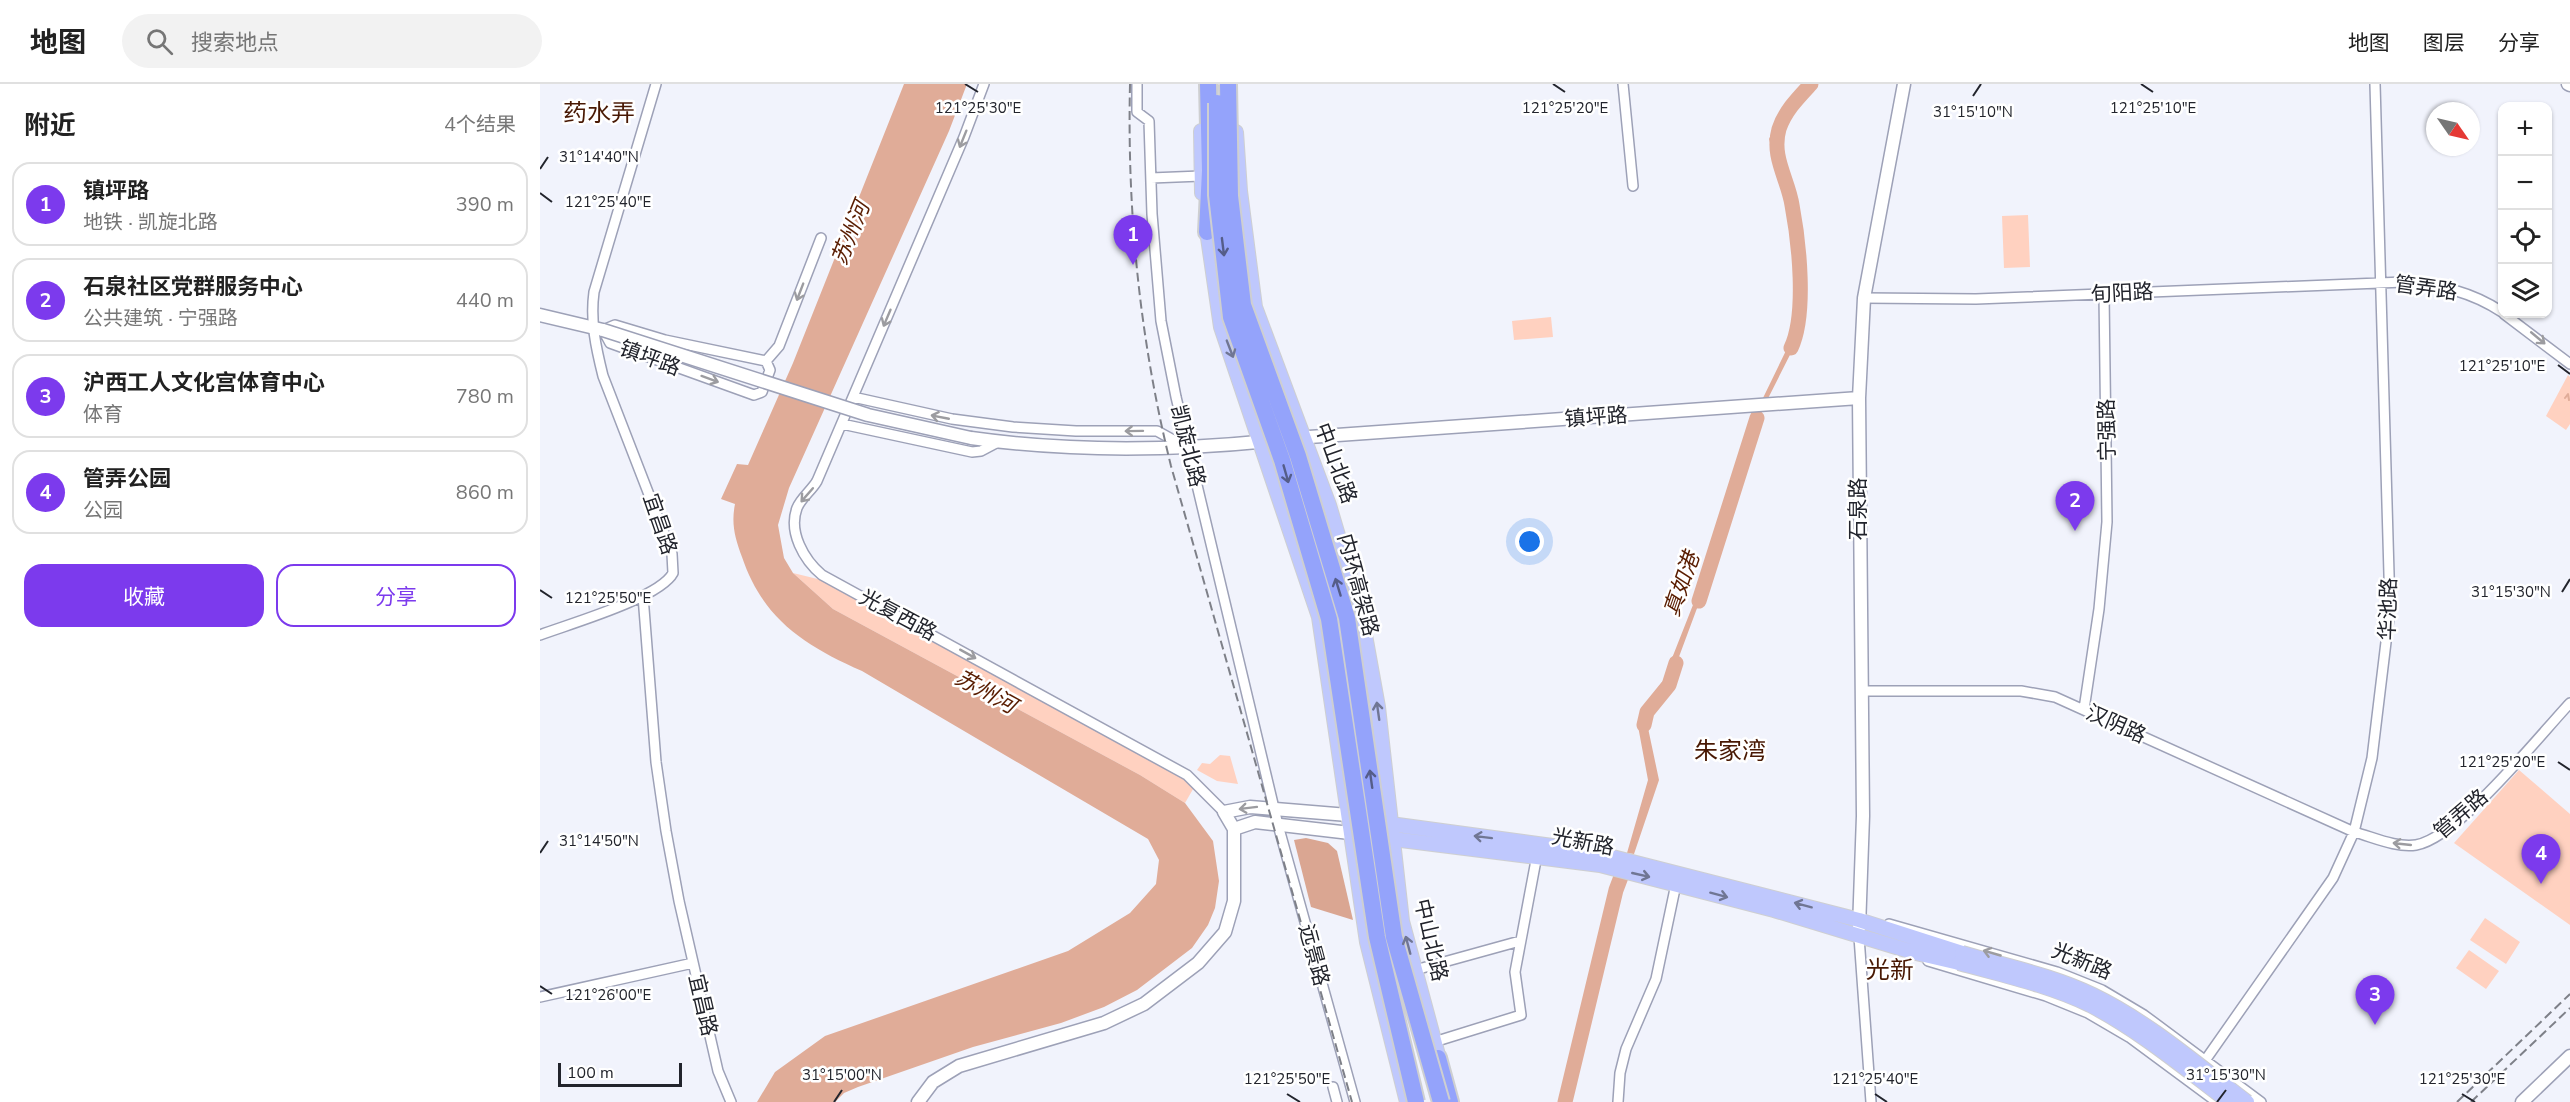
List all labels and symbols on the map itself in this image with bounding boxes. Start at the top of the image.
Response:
district label: 药水弄 [563,97,635,129]
text: 121°25'30"E [935,98,1021,118]
text: 121°25'20"E [1522,98,1608,118]
text: 121°25'10"E [2110,98,2196,118]
text: 31°15'10"N [1933,102,2013,122]
north arrow [2426,102,2480,156]
one-way arrow [957,129,968,148]
text: 31°14'40"N [559,147,639,167]
text: 121°25'40"E [565,192,651,212]
water label: 苏州河 [825,193,879,270]
pin: 1 [1114,216,1152,265]
one-way arrow [1218,237,1229,257]
street label: 管弄路 [2393,270,2459,306]
street label: 旬阳路 [2090,277,2154,309]
one-way arrow [794,282,805,301]
one-way arrow [881,309,892,327]
one-way arrow [2530,331,2545,345]
street label: 镇坪路 [616,334,684,382]
one-way arrow [1225,340,1236,358]
text: 121°25'10"E [2459,356,2545,376]
one-way arrow [700,375,719,386]
street label: 宁强路 [2092,398,2122,462]
street label: 镇坪路 [1564,401,1628,433]
street label: 凯旋北路 [1164,402,1212,490]
one-way arrow [931,411,951,422]
street label: 中山北路 [1308,419,1364,507]
one-way arrow [1125,426,1145,437]
one-way arrow [1281,464,1292,483]
street label: 石泉路 [1844,478,1872,541]
pin: 2 [2056,482,2095,531]
one-way arrow [800,487,814,502]
street label: 宜昌路 [637,490,683,558]
your location [1515,527,1544,556]
street label: 内环高架路 [1331,531,1385,639]
water label: 真如港 [1657,545,1708,620]
street label: 华池路 [2373,577,2403,641]
one-way arrow [1332,578,1343,597]
text: 31°15'30"N [2471,582,2551,602]
street label: 光复西路 [854,583,942,647]
text: 121°25'50"E [565,588,651,608]
one-way arrow [959,648,976,660]
water label: 苏州河 [949,663,1025,723]
street label: 汉阴路 [2082,698,2150,750]
one-way arrow [1372,701,1383,721]
district label: 朱家湾 [1694,735,1766,767]
text: 121°25'20"E [2459,752,2545,772]
one-way arrow [1365,769,1376,789]
street label: 管弄路 [2428,783,2494,845]
one-way arrow [1238,803,1258,814]
street label: 光新路 [1549,822,1617,862]
text: 31°14'50"N [559,831,639,851]
one-way arrow [1473,831,1493,842]
pin: 4 [2522,834,2560,884]
one-way arrow [2393,838,2412,849]
one-way arrow [1631,870,1650,882]
one-way arrow [1709,890,1728,901]
street label: 中山北路 [1408,896,1454,984]
one-way arrow [1794,899,1813,910]
street label: 远景路 [1292,921,1336,989]
one-way arrow [1402,936,1414,955]
street label: 光新路 [2048,936,2116,986]
one-way arrow [1983,946,2002,958]
district label: 光新 [1866,954,1914,986]
street label: 宜昌路 [682,971,724,1039]
pin: 3 [2356,976,2394,1025]
text: 121°26'00"E [565,985,651,1005]
scale bar [558,1060,682,1088]
text: 31°15'00"N [802,1065,882,1085]
text: 31°15'30"N [2186,1065,2266,1085]
text: 121°25'50"E [1244,1069,1330,1089]
text: 121°25'40"E [1832,1069,1918,1089]
text: 121°25'30"E [2419,1069,2505,1089]

